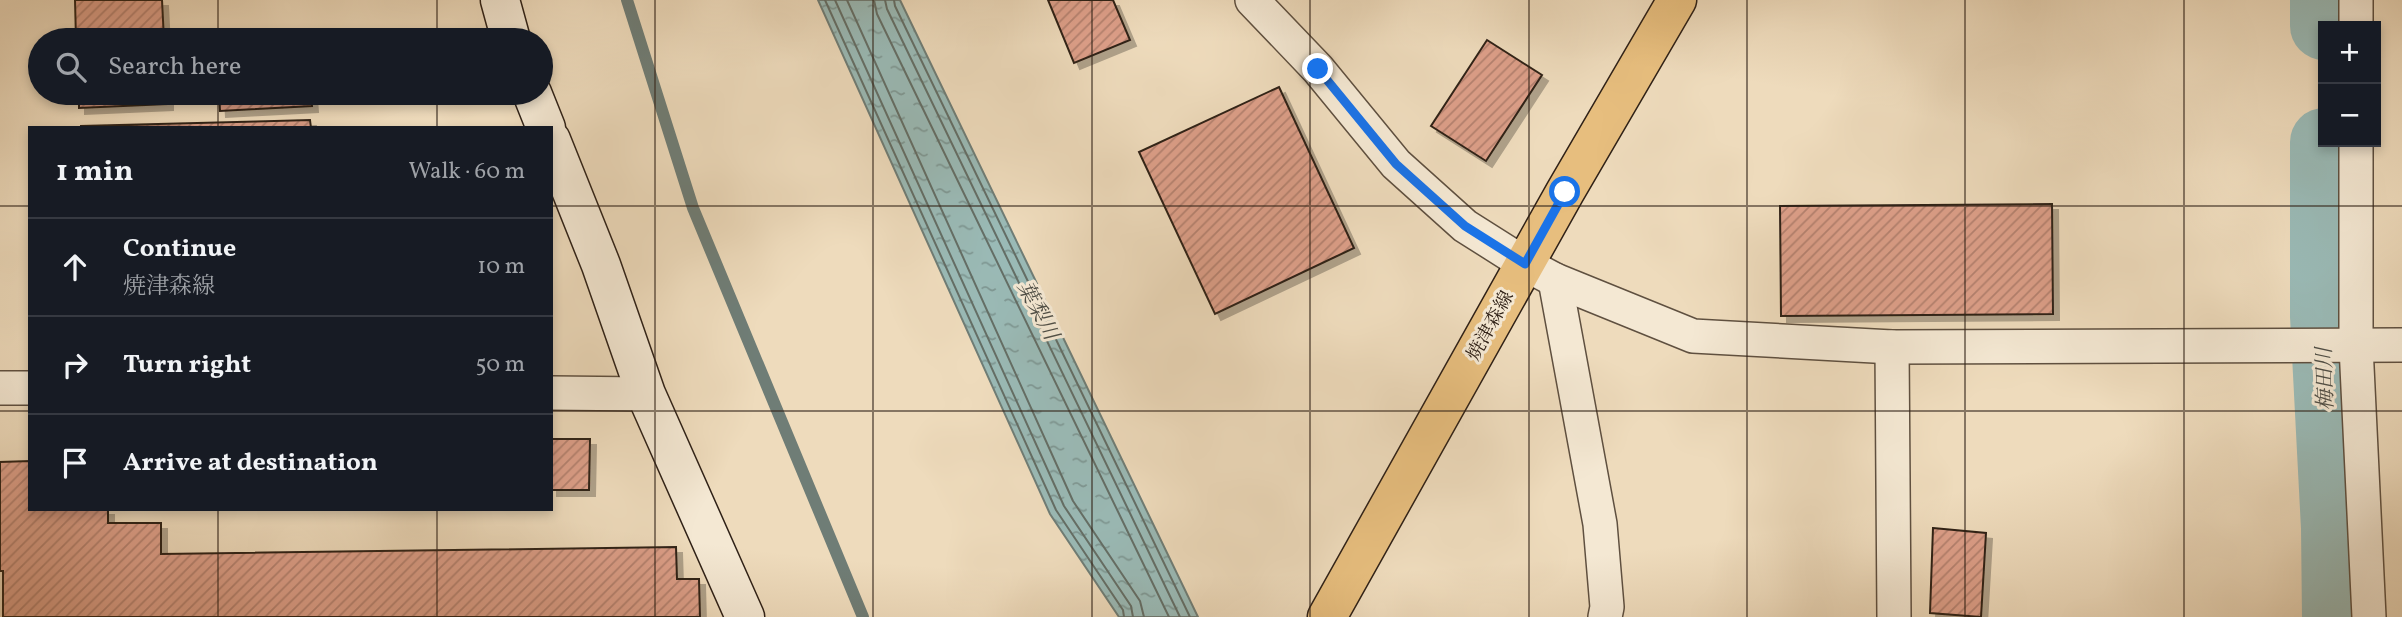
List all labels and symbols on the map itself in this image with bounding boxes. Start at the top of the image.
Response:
route end [1302,53,1333,84]
route start [1549,176,1580,207]
water label: 葉梨川 [1009,276,1066,347]
street label: 焼津森線 [1461,286,1521,366]
water label: 梅田川 [2310,345,2342,411]

